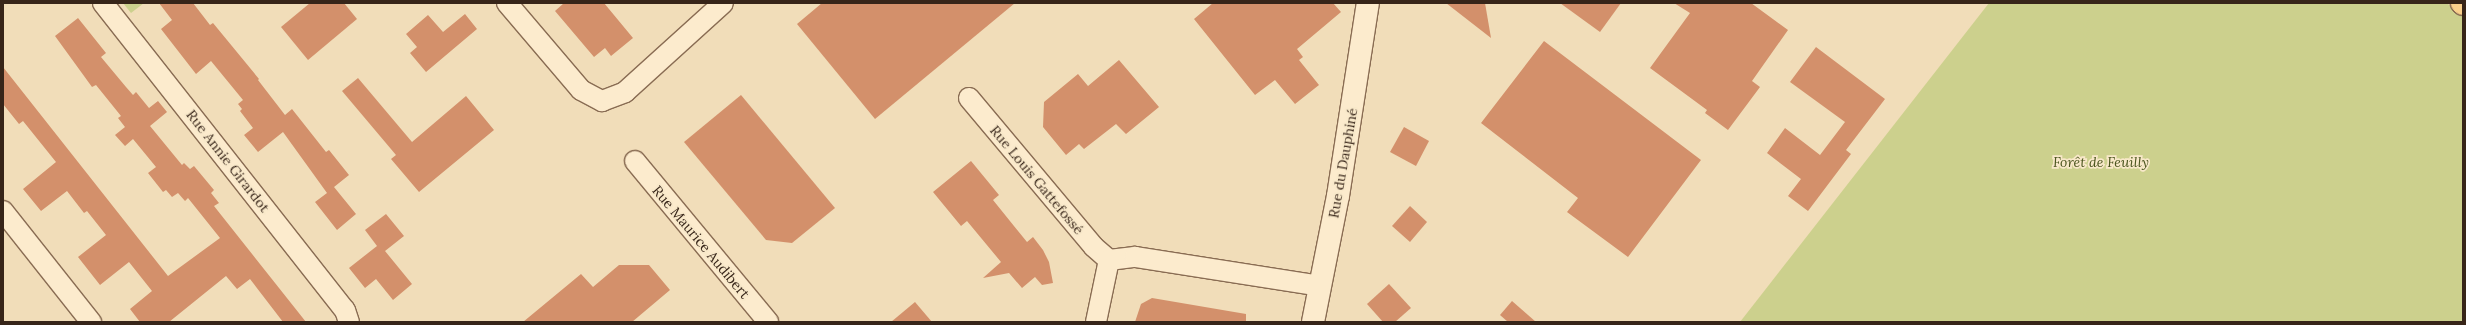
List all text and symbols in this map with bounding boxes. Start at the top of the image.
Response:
street label: Rue Annie Girardot [183,107,273,215]
street label: Rue du Dauphiné [1325,107,1361,219]
street label: Rue Louis Gattefossé [987,122,1087,238]
park label: Forêt de Feuilly [2053,154,2149,170]
street label: Rue Maurice Audibert [649,182,753,302]

